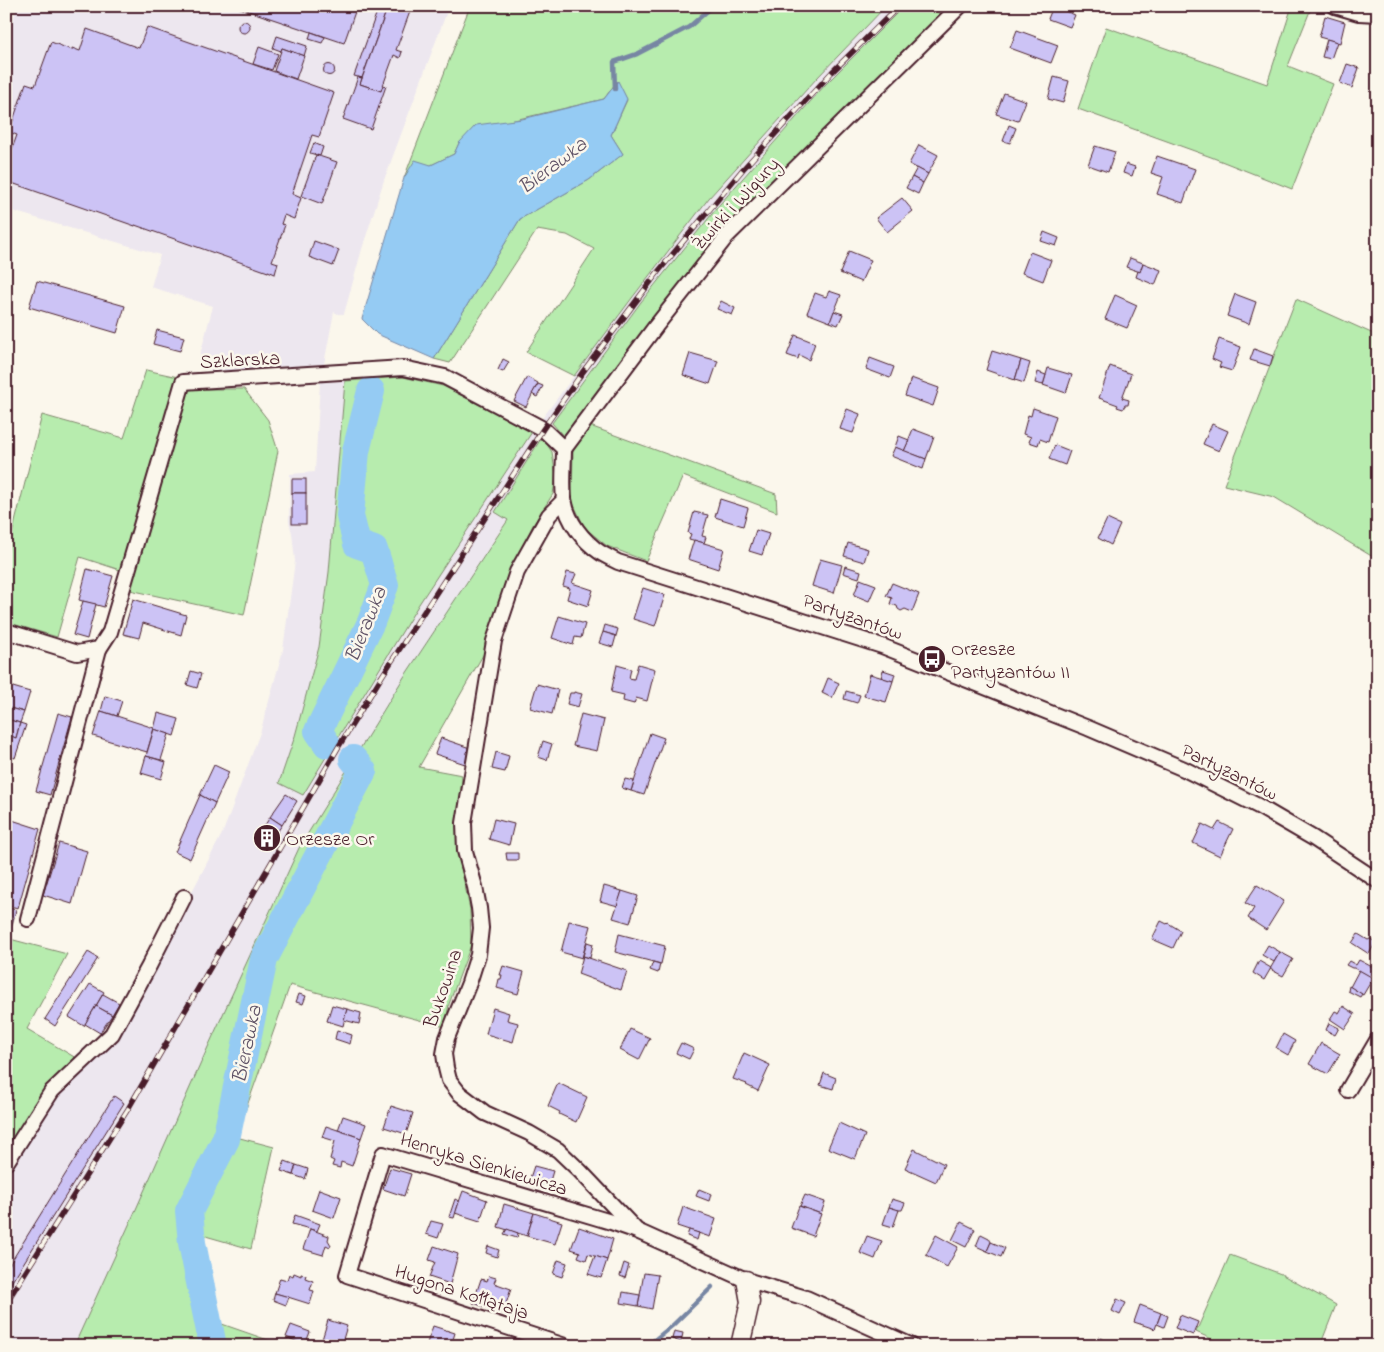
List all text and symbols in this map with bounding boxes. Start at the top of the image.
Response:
water label: Bierawka [513,130,594,202]
street label: Żwirki i Wigury [686,152,788,258]
street label: Szklarska [199,345,281,378]
water label: Bierawka [338,582,396,667]
street label: Partyzantów [798,588,906,649]
place label: Orzesze Partyzantów II [951,636,1070,688]
bus stop icon: Orzesze Partyzantów II [917,644,947,674]
street label: Partyzantów [1176,737,1282,809]
building icon: Orzesze Or [252,823,282,853]
place label: Orzesze Or [286,826,375,855]
street label: Bukowina [417,946,471,1033]
water label: Bierawka [225,1002,271,1086]
street label: Henryka Sienkiewicza [396,1126,571,1205]
street label: Hugona Kołłątaja [390,1258,532,1330]

